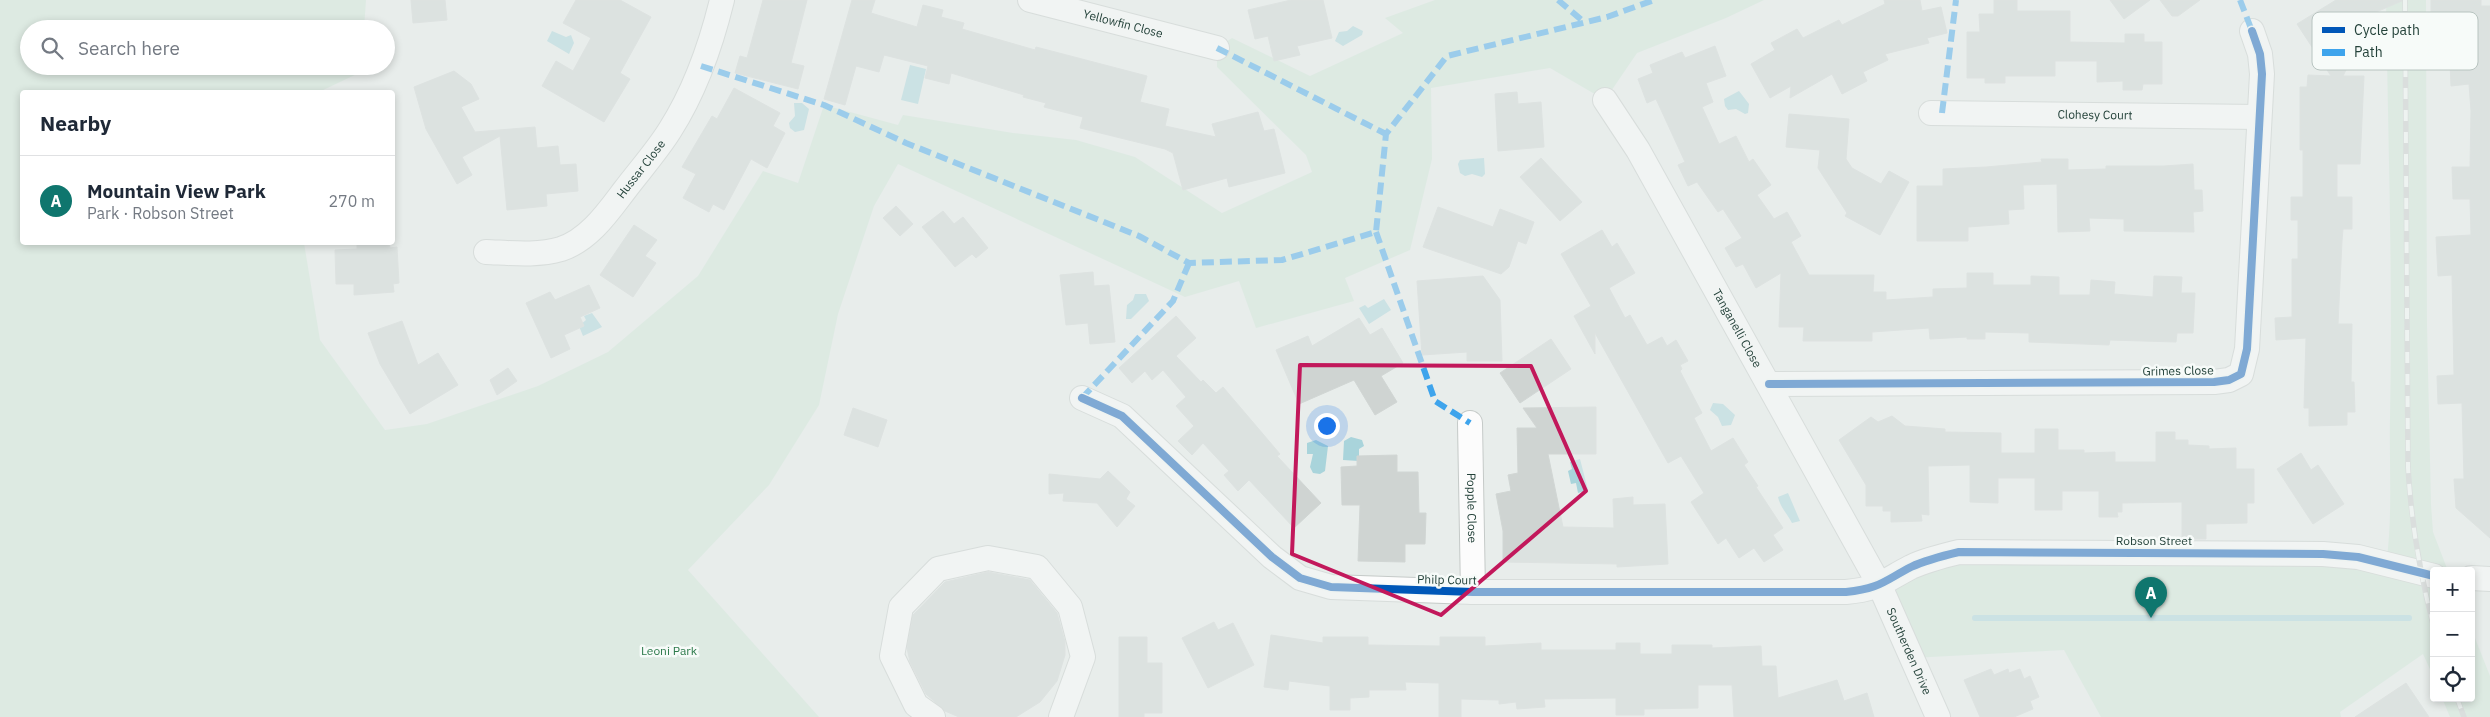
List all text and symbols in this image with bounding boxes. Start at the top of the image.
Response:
street label: Yellowfin Close [1082,6,1165,41]
legend [2312,12,2478,70]
search box [20,20,395,75]
text: Cycle path [2354,21,2420,39]
icon: search [38,34,66,62]
text: Search here [78,36,180,60]
text: Path [2354,43,2383,61]
street label: Clohesy Court [2057,107,2133,122]
text: Nearby [40,109,111,137]
street label: Hussar Close [613,136,668,201]
text: Mountain View Park [87,179,266,203]
text: A [51,191,61,211]
text: 270 m [328,191,375,211]
text: Park · Robson Street [87,203,234,223]
street label: Tanganelli Close [1710,286,1766,371]
street label: Grimes Close [2142,362,2214,379]
your location [1314,413,1340,439]
street label: Popple Close [1464,473,1480,544]
street label: Robson Street [2116,533,2192,548]
map controls [2430,567,2475,702]
button: + [2430,567,2475,612]
street label: Philp Court [1417,571,1477,588]
pin: A [2135,577,2167,618]
street label: Southerden Drive [1884,605,1935,697]
button: − [2430,612,2475,657]
park label: Leoni Park [641,643,698,658]
button: locate [2430,657,2475,702]

